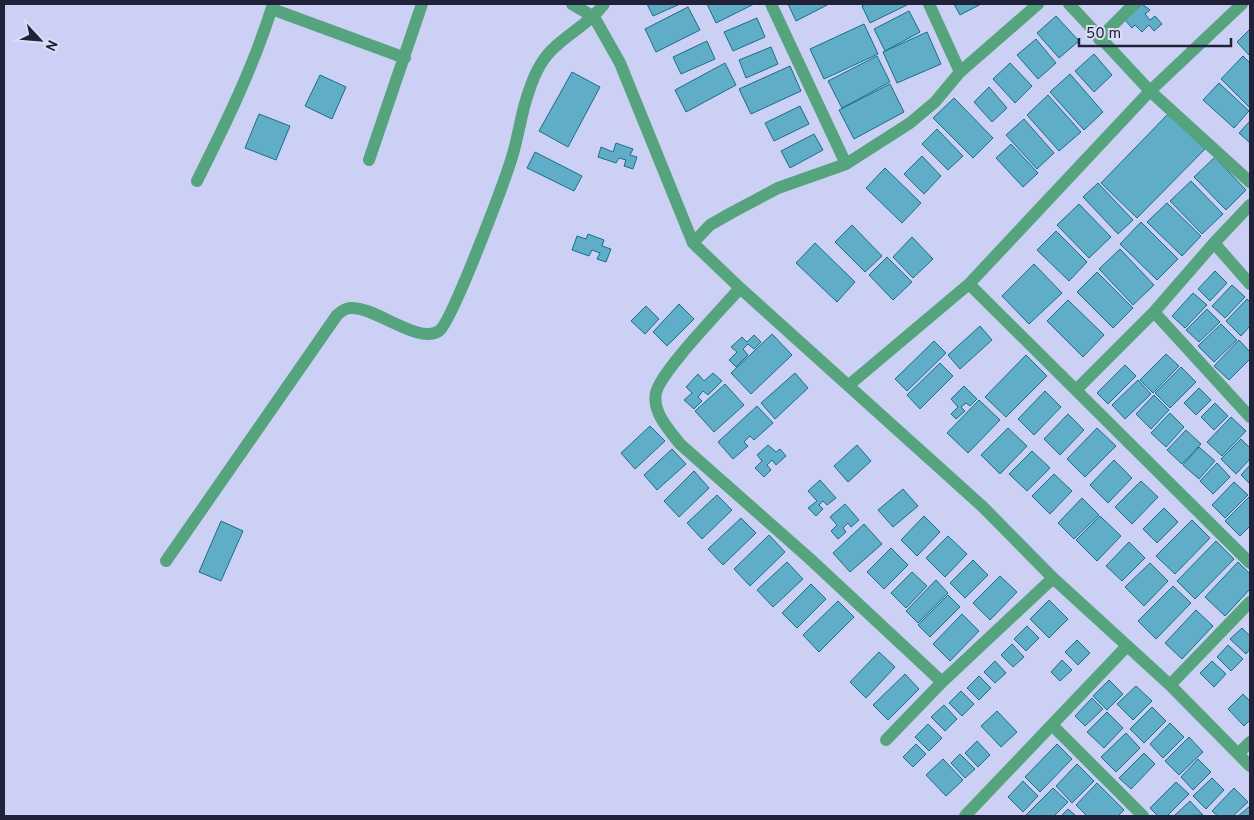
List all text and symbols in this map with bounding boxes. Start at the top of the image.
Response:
north arrow [15,15,65,65]
scale bar [1079,15,1232,47]
text: 50 m [1086,25,1121,44]
text: N [40,37,60,53]

